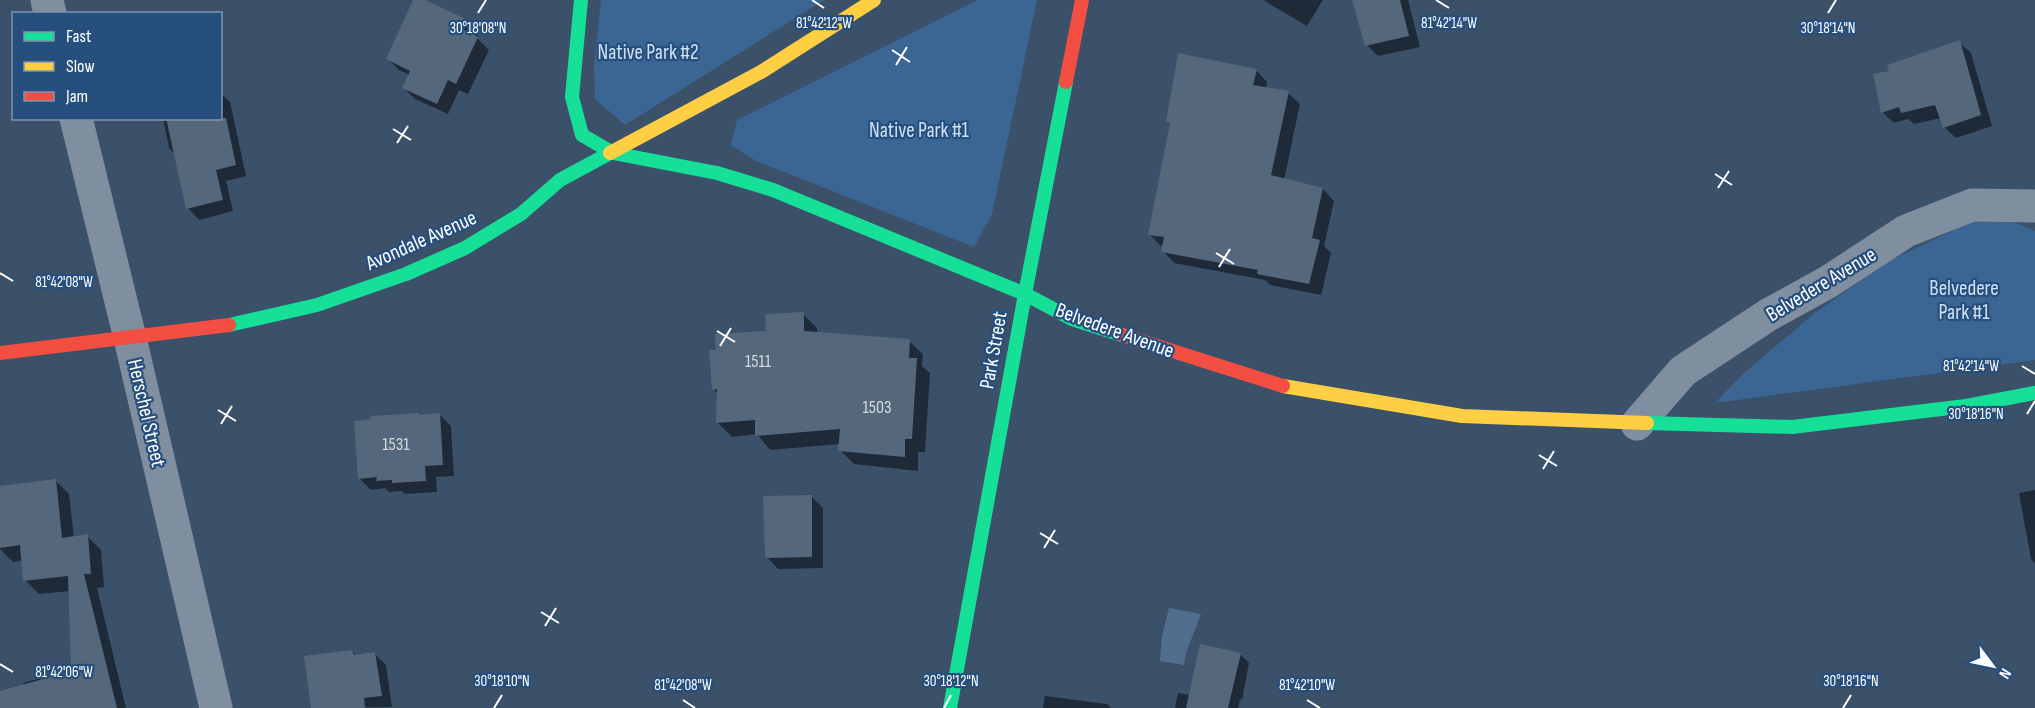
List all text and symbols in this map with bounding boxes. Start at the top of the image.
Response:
legend [12,12,222,120]
text: 81°42'12"W [796,14,852,33]
text: 81°42'14"W [1421,14,1477,33]
text: 30°18'08"N [450,19,506,38]
text: 30°18'14"N [1800,19,1856,38]
text: Fast [66,26,92,47]
park label: Native Park #2 [597,40,699,65]
text: Slow [66,56,95,77]
text: Jam [65,86,88,107]
park label: Native Park #1 [869,118,970,143]
street label: Avondale Avenue [361,205,480,276]
street label: Belvedere Avenue [1762,242,1881,327]
text: 81°42'08"W [35,273,93,292]
park label: Belvedere Park #1 [1929,276,1999,325]
street label: Belvedere Avenue [1052,297,1177,363]
street label: Park Street [974,309,1013,391]
house number: 1511 [745,351,772,372]
street label: Herschel Street [122,357,171,469]
text: 81°42'14"W [1943,357,1999,376]
house number: 1503 [862,397,892,418]
text: 30°18'16"N [1948,405,2004,424]
house number: 1531 [382,434,410,455]
north arrow [1963,636,2023,696]
text: 81°42'06"W [35,663,93,682]
text: N [1994,664,2015,682]
text: 30°18'10"N [474,672,530,691]
text: 30°18'12"N [923,672,979,691]
text: 30°18'16"N [1823,672,1879,691]
text: 81°42'08"W [654,676,712,695]
text: 81°42'10"W [1279,676,1335,695]

